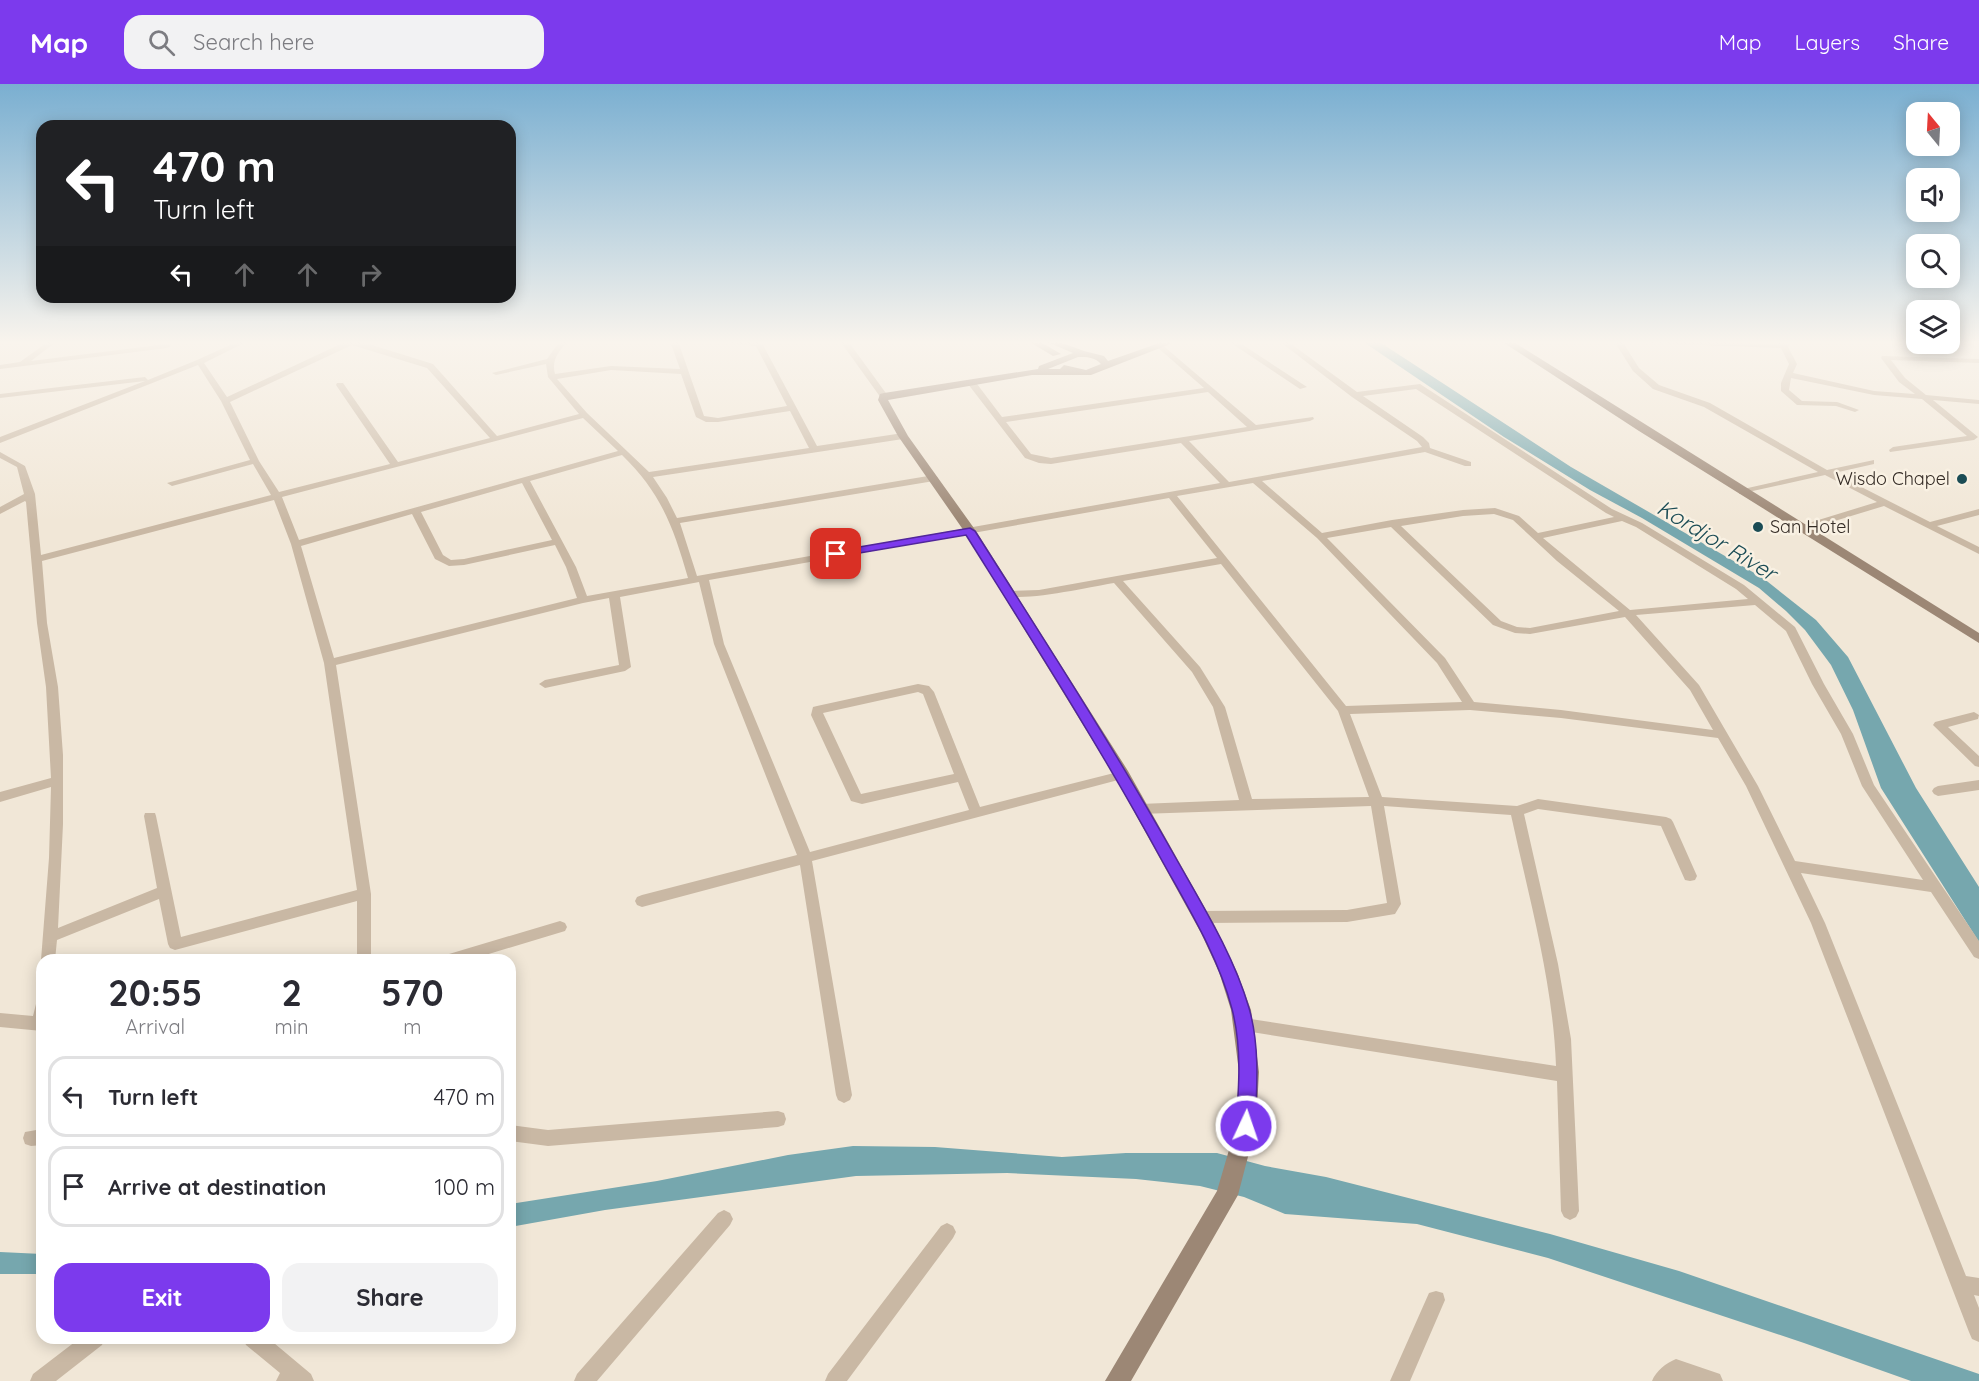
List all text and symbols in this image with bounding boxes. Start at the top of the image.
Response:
search box [124,15,544,69]
text: Map [30,25,88,60]
icon: search [145,26,178,59]
text: Search here [193,28,315,56]
text: Map [1719,29,1762,55]
text: Layers [1795,29,1860,55]
text: Share [1893,29,1949,55]
north arrow [1906,102,1960,156]
map controls [1906,102,1960,354]
text: 470 m [153,140,276,193]
icon: left [54,144,132,222]
button: sound [1906,168,1960,222]
text: Turn left [153,192,255,226]
button: search [1906,234,1960,288]
icon: left [165,258,198,291]
icon: ahead [228,258,261,291]
icon: ahead [291,258,324,291]
icon: right [354,258,387,291]
button: layers [1906,300,1960,354]
place label: Wisdo Chapel [1836,467,1950,490]
marker: Wisdo Chapel [1955,472,1969,486]
water label: Kordjor River [1652,493,1784,588]
place label: San Hotel [1770,515,1851,538]
marker: San Hotel [1751,520,1765,534]
pin [810,528,861,579]
icon: arrive [819,537,852,570]
text: 20:55 [108,970,202,1015]
text: 2 [281,970,302,1015]
text: 570 [381,970,444,1015]
text: Arrival [125,1014,185,1039]
text: min [275,1014,309,1039]
text: m [403,1014,421,1039]
icon: left [57,1080,90,1113]
text: Turn left [108,1083,198,1111]
text: 470 m [434,1083,495,1111]
position arrow [1214,1094,1278,1158]
icon: arrive [57,1170,90,1203]
text: Arrive at destination [108,1173,326,1201]
text: 100 m [435,1173,495,1201]
button: Exit [54,1263,270,1332]
button: Share [282,1263,498,1332]

